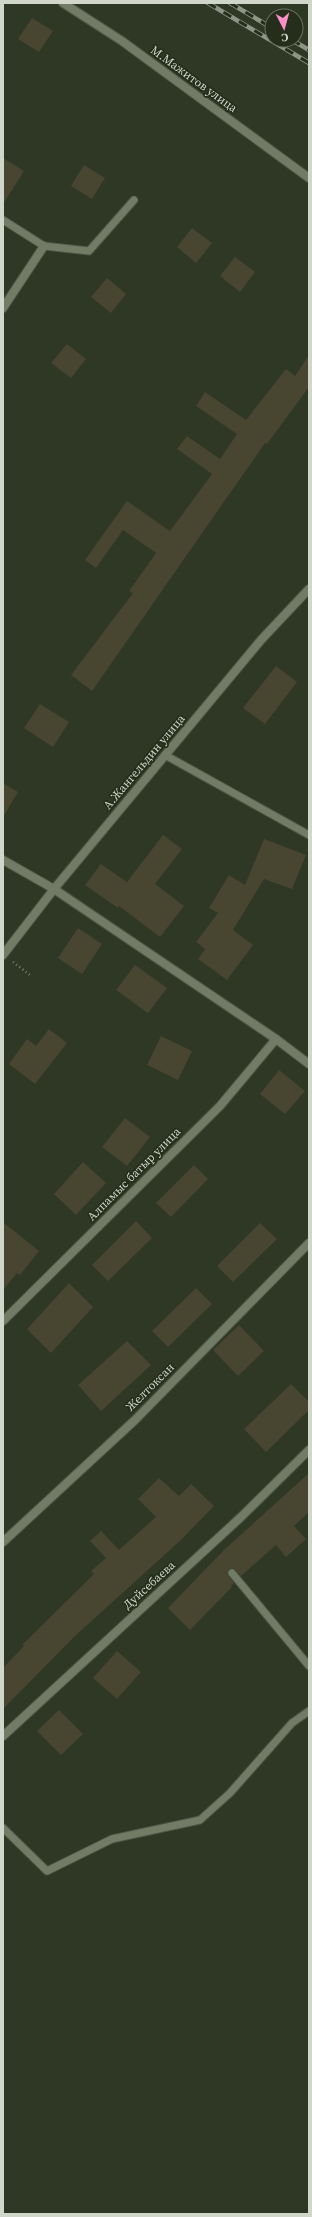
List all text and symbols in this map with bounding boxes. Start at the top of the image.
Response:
north arrow [264,8,304,48]
text: С [281,30,289,45]
street label: М.Мажитов улица [147,42,241,116]
street label: А.Жангельдин улица [100,711,189,813]
street label: Алпамыс батыр улица [84,1123,185,1224]
street label: Желтоксан [122,1359,178,1415]
street label: Дуйсебаева [119,1557,179,1613]

